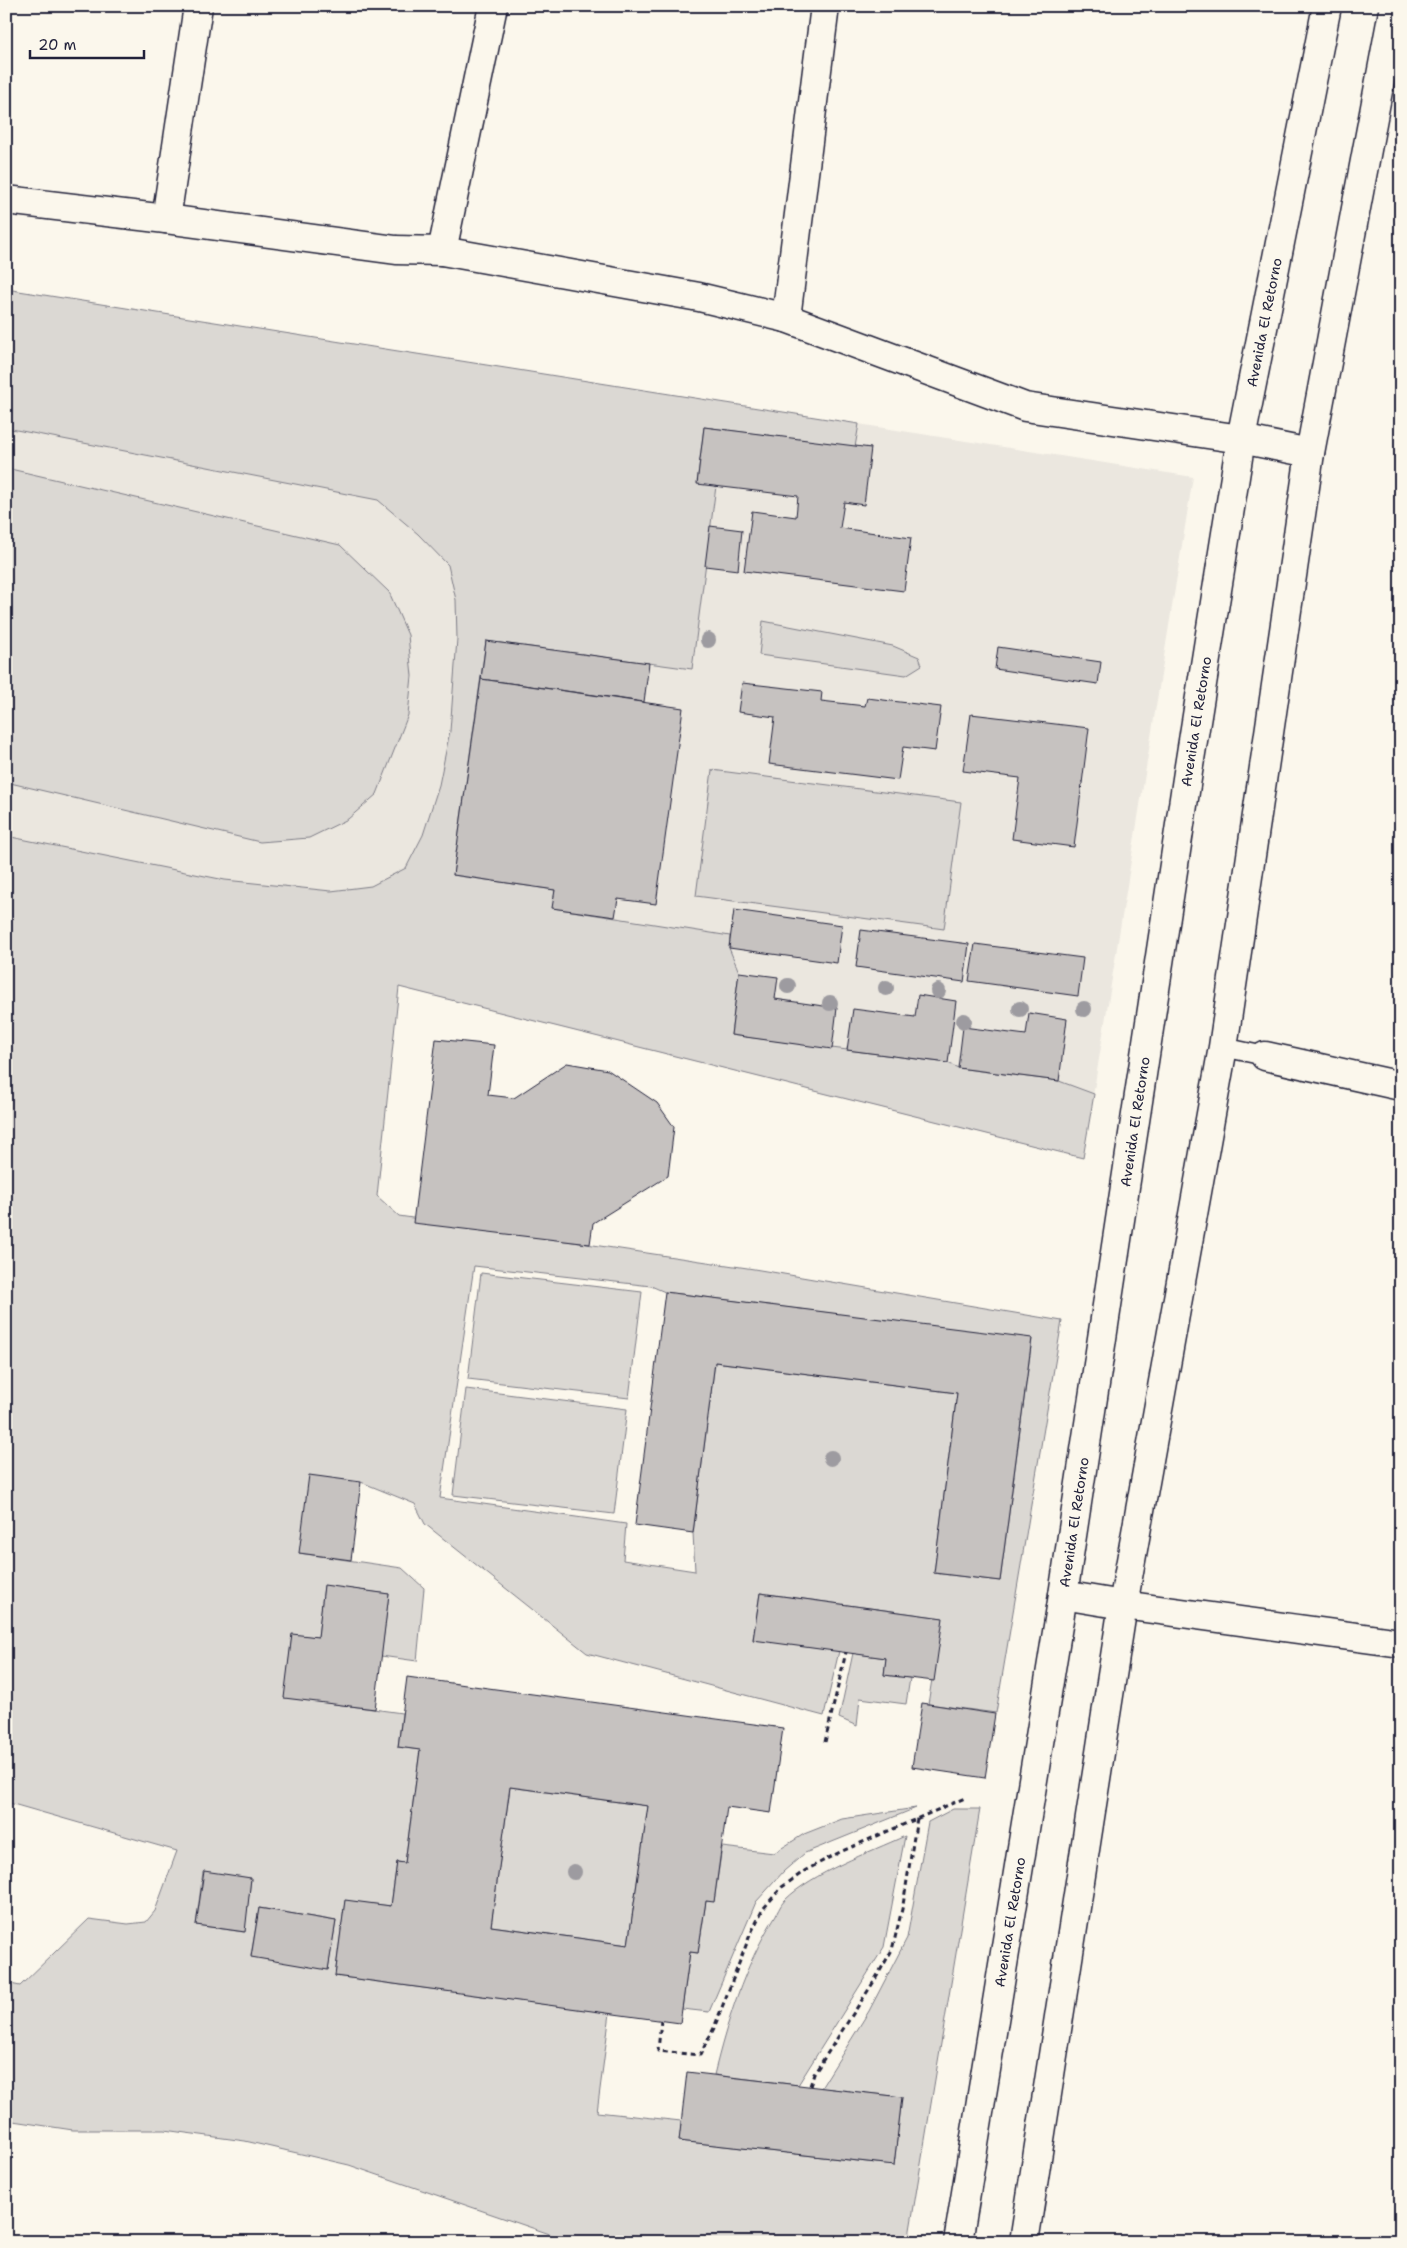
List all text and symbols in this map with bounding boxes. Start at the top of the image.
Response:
scale bar [30,28,144,60]
text: 20 m [38,35,77,55]
street label: Avenida El Retorno [1243,256,1286,389]
street label: Avenida El Retorno [1177,655,1215,788]
street label: Avenida El Retorno [1116,1056,1154,1188]
street label: Avenida El Retorno [1055,1456,1093,1589]
street label: Avenida El Retorno [990,1856,1029,1988]

